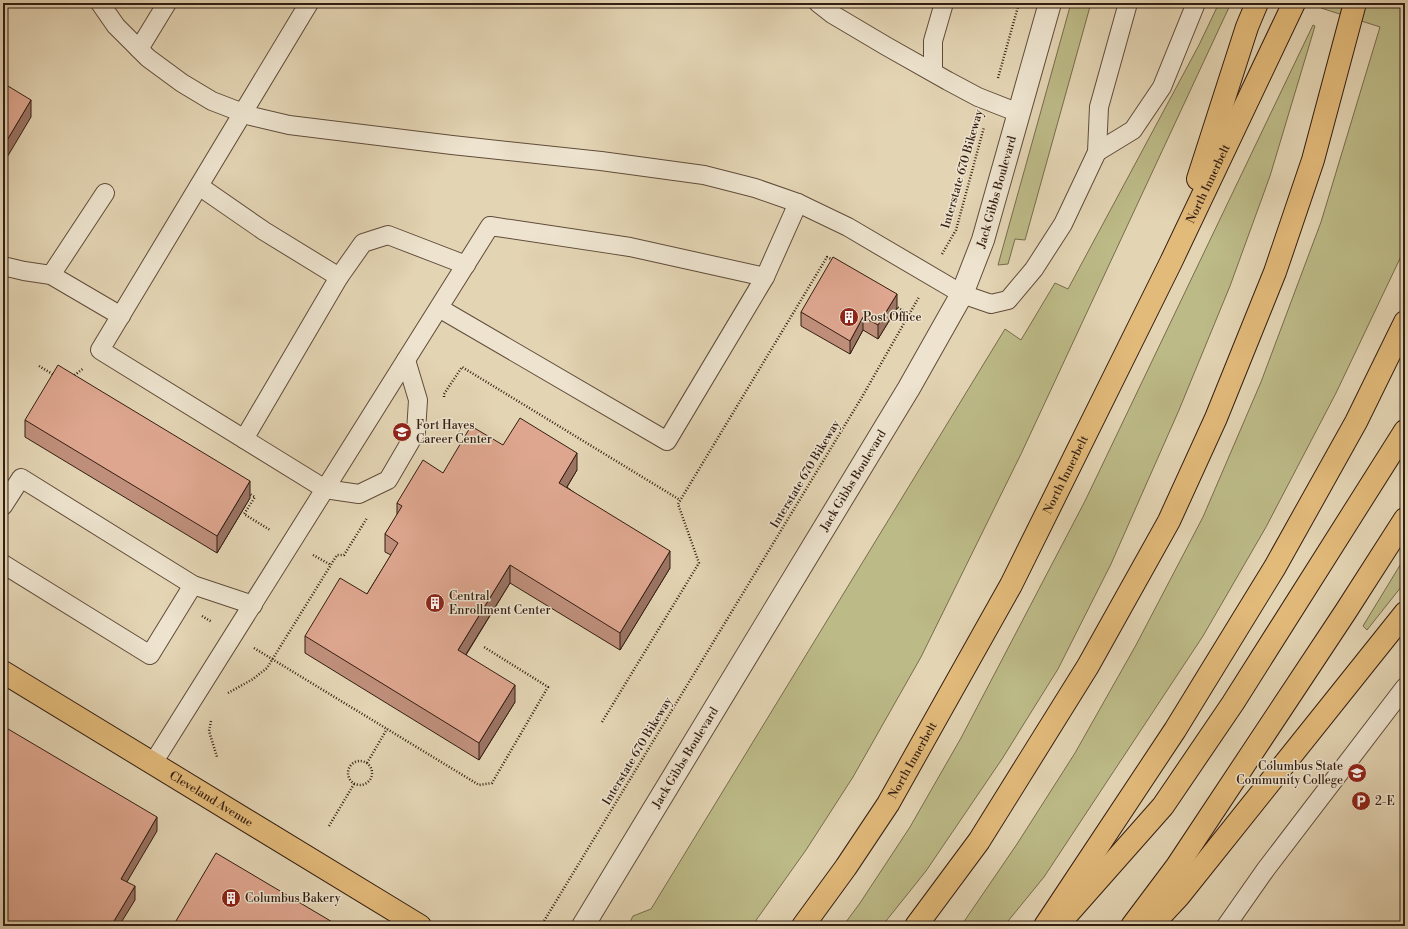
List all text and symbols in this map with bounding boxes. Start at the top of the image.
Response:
street label: Interstate 670 Bikeway [938,108,987,230]
street label: Jack Gibbs Boulevard [973,134,1020,251]
street label: North Innerbelt [1183,141,1234,226]
building icon: Post Office [838,306,860,328]
place label: Post Office [863,310,921,325]
street label: Interstate 670 Bikeway [767,417,844,531]
place label: Fort Hayes Career Center [416,418,492,447]
school or university icon: Fort Hayes Career Center [391,421,413,443]
street label: Jack Gibbs Boulevard [816,427,890,535]
street label: North Innerbelt [1040,432,1092,517]
place label: Central Enrollment Center [449,589,551,618]
building icon: Central Enrollment Center [424,592,446,614]
street label: Interstate 670 Bikeway [599,694,676,808]
street label: Jack Gibbs Boulevard [649,704,722,812]
street label: North Innerbelt [885,719,941,802]
place label: Columbus State Community College [1236,759,1343,788]
school or university icon: Columbus State Community College [1346,762,1368,784]
street label: Cleveland Avenue [166,768,256,831]
parking icon: 2-E [1350,790,1372,812]
place label: 2-E [1375,794,1395,809]
building icon: Columbus Bakery [220,887,242,909]
place label: Columbus Bakery [245,891,341,906]

